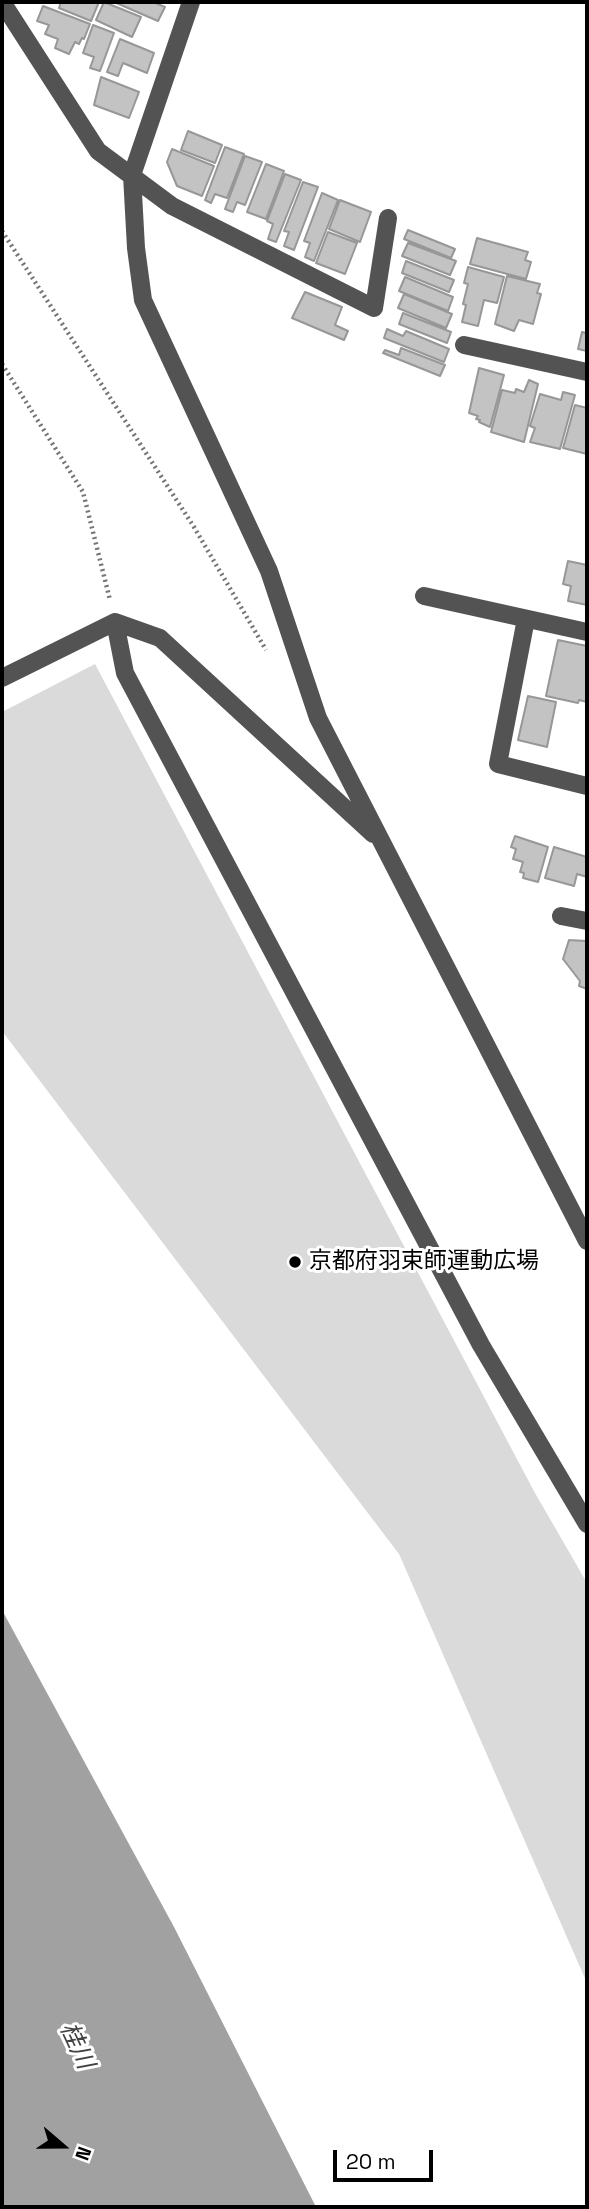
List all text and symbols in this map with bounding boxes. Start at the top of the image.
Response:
place label: 京都府羽束師運動広場 [309,1248,539,1276]
marker: 京都府羽束師運動広場 [287,1254,303,1270]
water label: 桂川 [53,2018,99,2074]
north arrow [28,2111,98,2181]
scale bar [337,2136,437,2180]
text: N [69,2143,97,2164]
text: 20 m [346,2148,396,2175]

